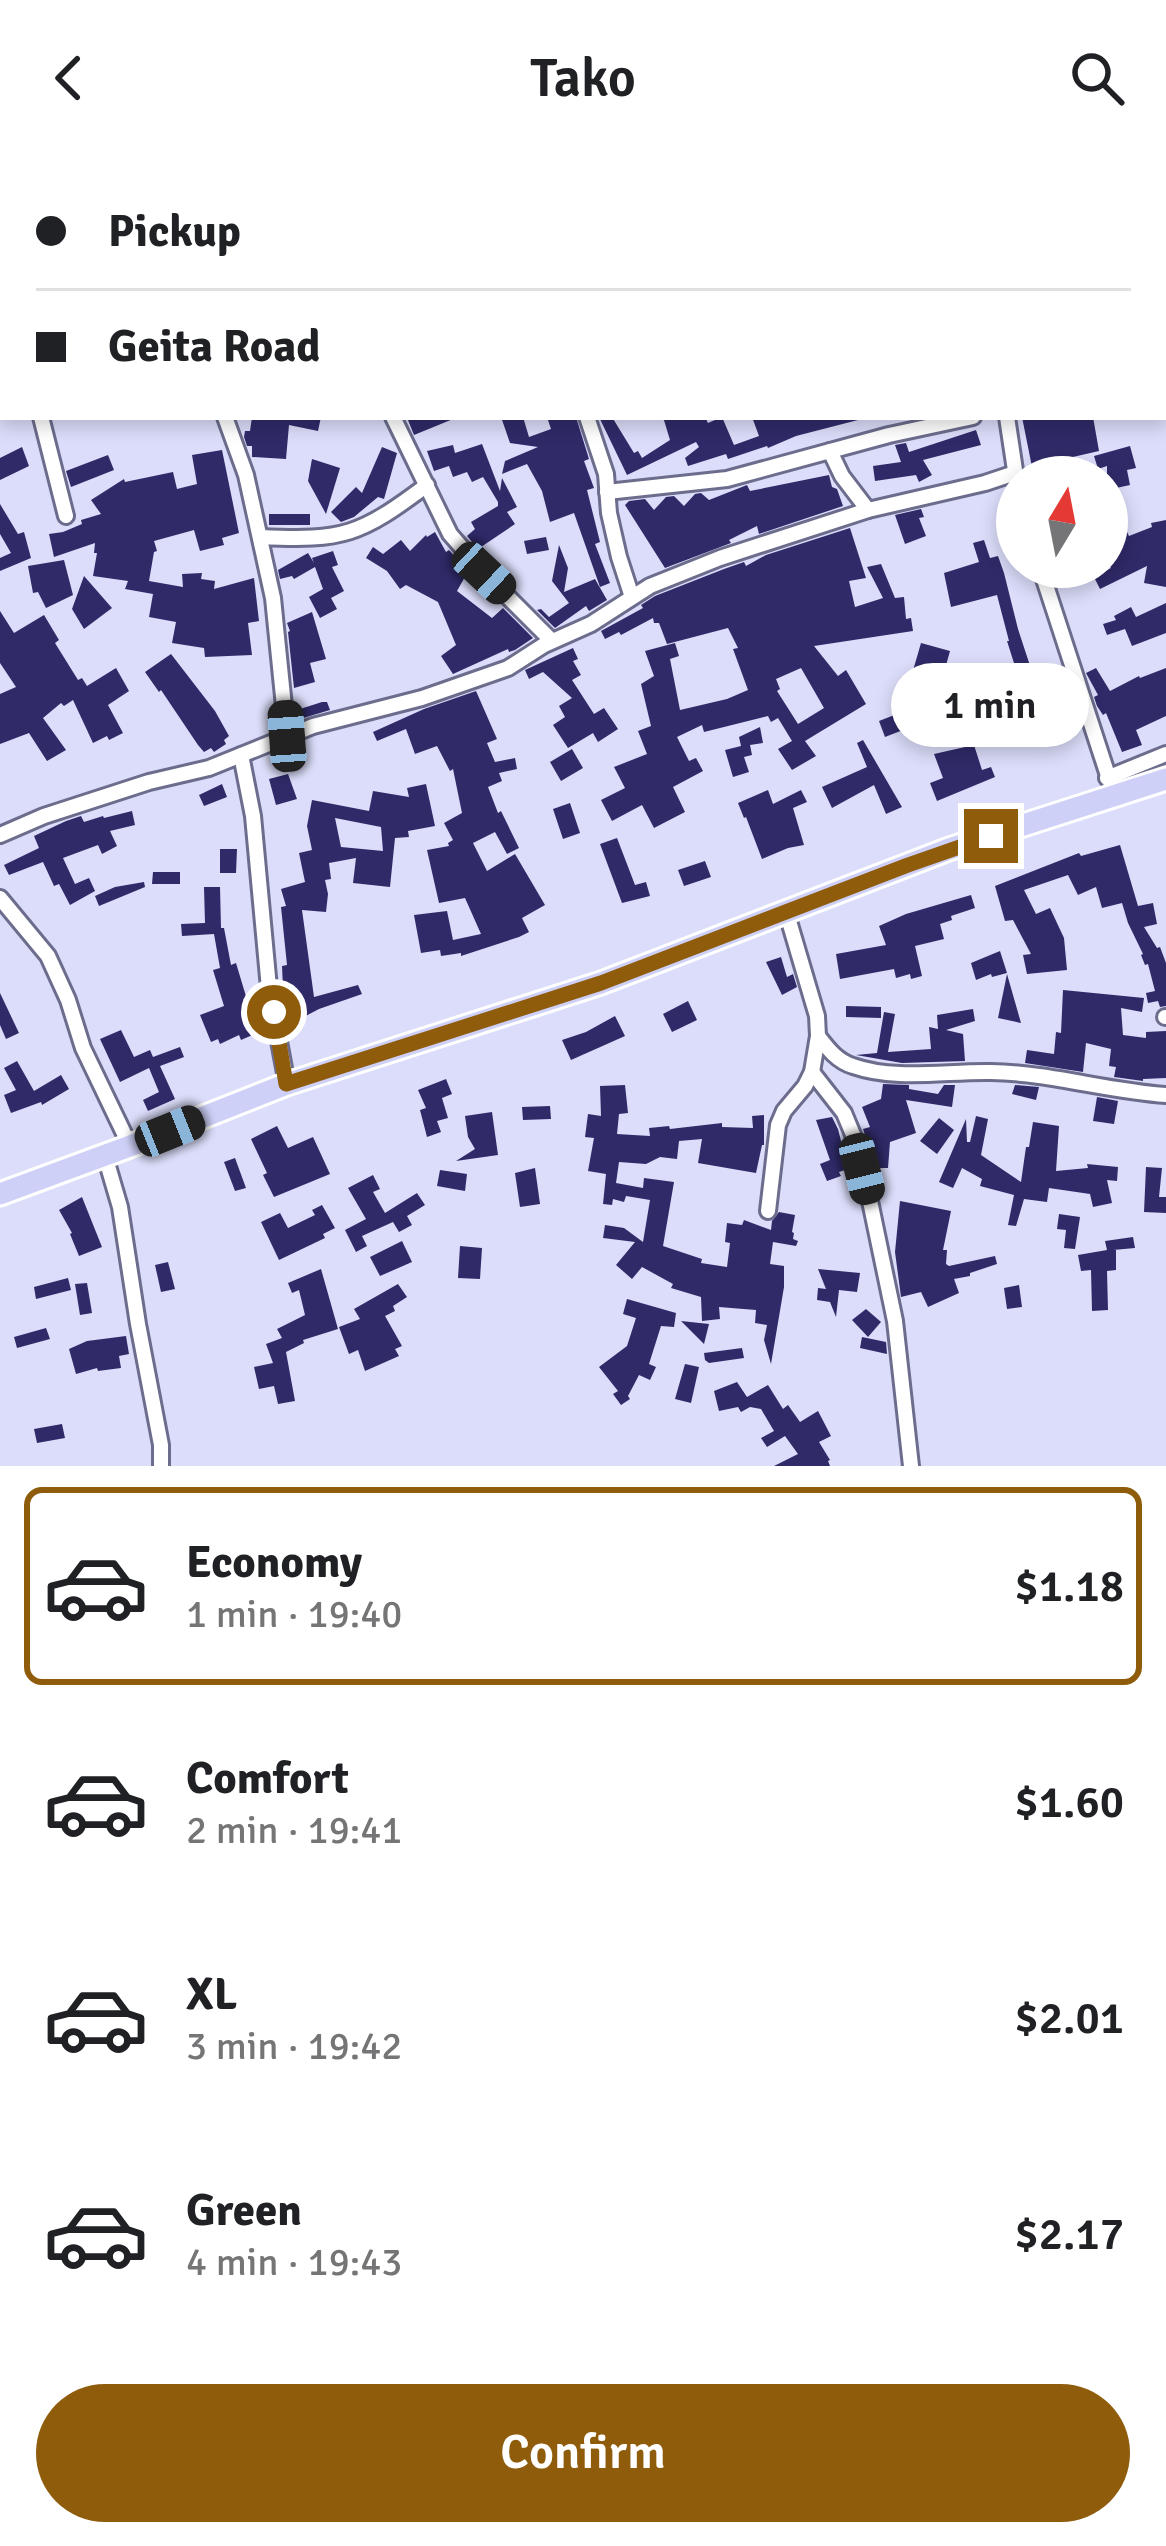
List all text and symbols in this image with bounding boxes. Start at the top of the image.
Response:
icon: back [36,45,102,111]
text: Tako [530,45,636,112]
icon: search [1064,45,1130,111]
text: Pickup [108,204,241,259]
text: Geita Road [108,319,320,374]
north arrow [996,456,1128,588]
map controls [996,456,1128,588]
car [445,535,523,611]
callout: 1 min [892,662,1090,746]
text: 1 min [943,681,1037,729]
car [267,699,307,773]
route end [964,809,1018,863]
route start [247,985,301,1039]
car [130,1101,210,1161]
car [836,1130,888,1208]
icon: car [42,1532,150,1640]
text: Economy [186,1535,362,1590]
text: $1.18 [1014,1559,1124,1614]
text: 1 min · 19:40 [186,1590,402,1638]
icon: car [42,1748,150,1856]
text: Comfort [186,1751,349,1806]
text: $1.60 [1014,1775,1124,1830]
text: 2 min · 19:41 [186,1806,402,1854]
icon: car [42,1964,150,2072]
text: XL [186,1967,237,2022]
text: $2.01 [1014,1991,1124,2046]
text: 3 min · 19:42 [186,2022,402,2070]
icon: car [42,2180,150,2288]
text: Green [186,2183,302,2238]
text: $2.17 [1014,2207,1124,2262]
text: 4 min · 19:43 [186,2238,402,2286]
button: Confirm [36,2384,1130,2522]

